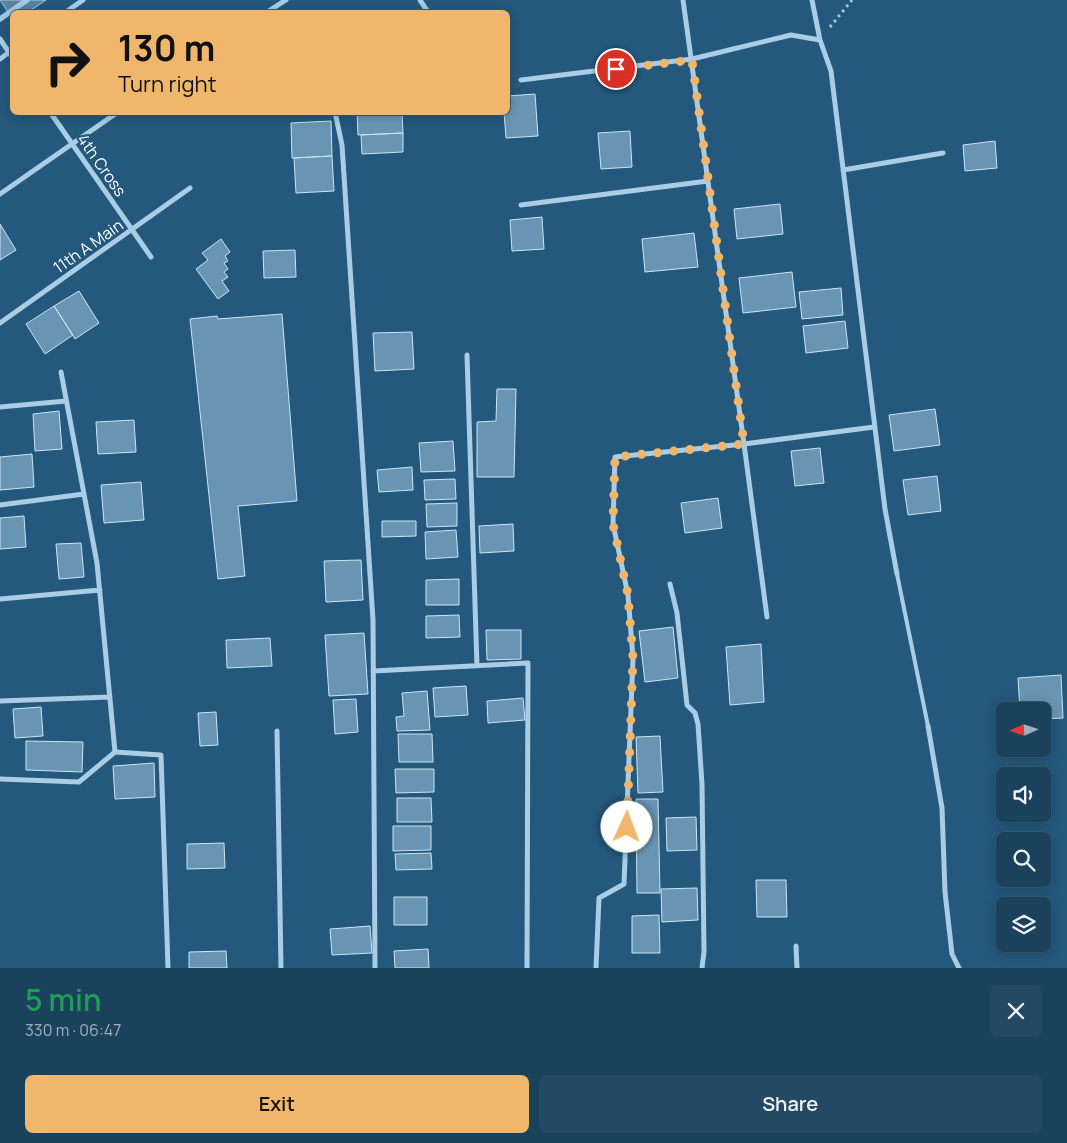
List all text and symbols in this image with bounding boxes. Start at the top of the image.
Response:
text: 130 m [118,24,215,72]
icon: right [35,30,100,95]
pin [595,48,637,90]
icon: arrive [602,55,630,83]
text: Turn right [118,69,216,99]
street label: 4th Cross [72,129,132,201]
street label: 11th A Main [49,214,127,278]
north arrow [996,702,1051,758]
map controls [996,702,1051,952]
button: sound [996,767,1051,822]
position arrow [600,800,652,852]
button: search [996,832,1051,887]
button: layers [996,897,1051,952]
text: 5 min [25,979,101,1020]
button: close [990,985,1042,1037]
text: 330 m · 06:47 [25,1019,121,1041]
button: Exit [25,1075,529,1133]
button: Share [539,1075,1042,1133]

